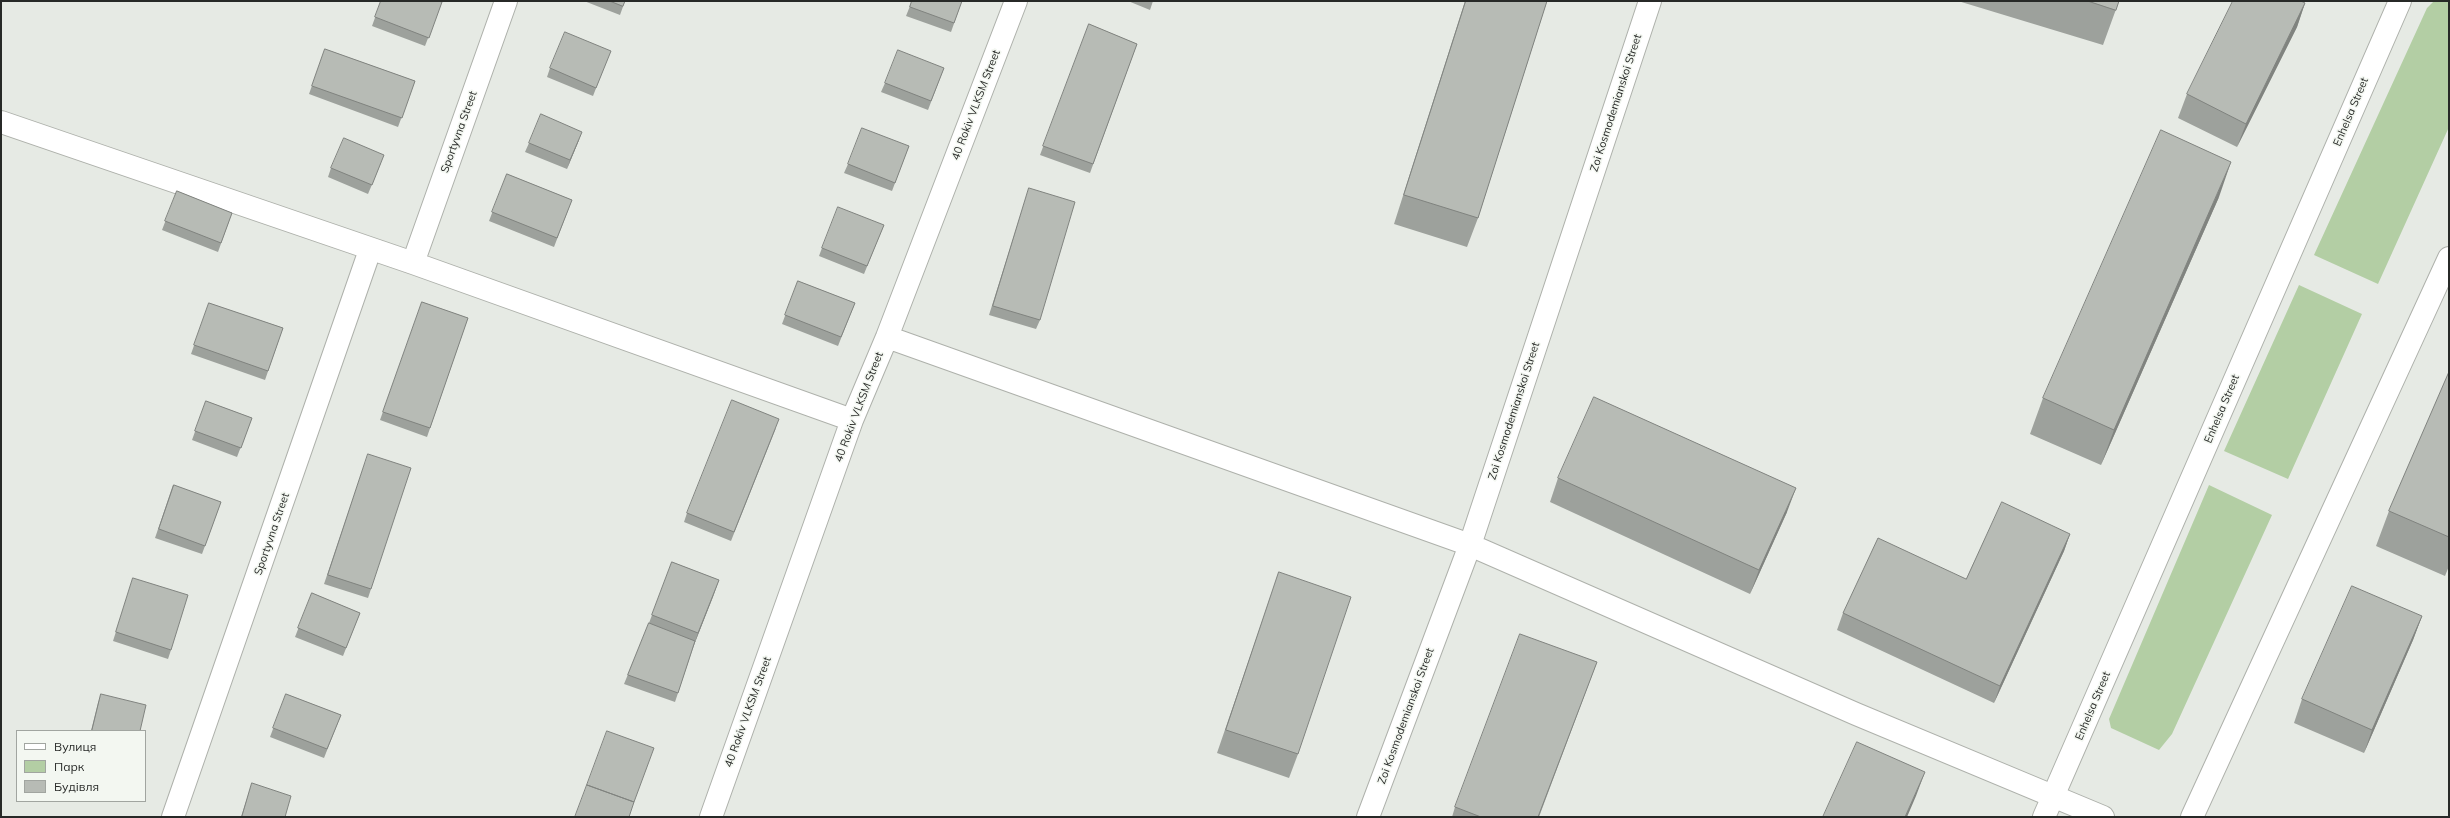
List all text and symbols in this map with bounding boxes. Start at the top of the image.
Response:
street label: Zoi Kosmodemianskoi Street [1588,33,1644,173]
street label: 40 Rokiv VLKSM Street [949,48,1003,162]
street label: Enhelsa Street [2331,76,2371,148]
street label: Sportyvna Street [438,89,480,175]
street label: Zoi Kosmodemianskoi Street [1486,341,1542,481]
street label: 40 Rokiv VLKSM Street [832,350,886,464]
street label: Enhelsa Street [2202,373,2242,445]
street label: Sportyvna Street [252,491,292,577]
street label: Zoi Kosmodemianskoi Street [1375,646,1437,786]
street label: 40 Rokiv VLKSM Street [722,655,774,769]
street label: Enhelsa Street [2073,670,2113,742]
legend [16,730,146,802]
text: Вулиця [54,739,96,754]
text: Парк [54,759,84,774]
text: Будівля [54,779,99,794]

